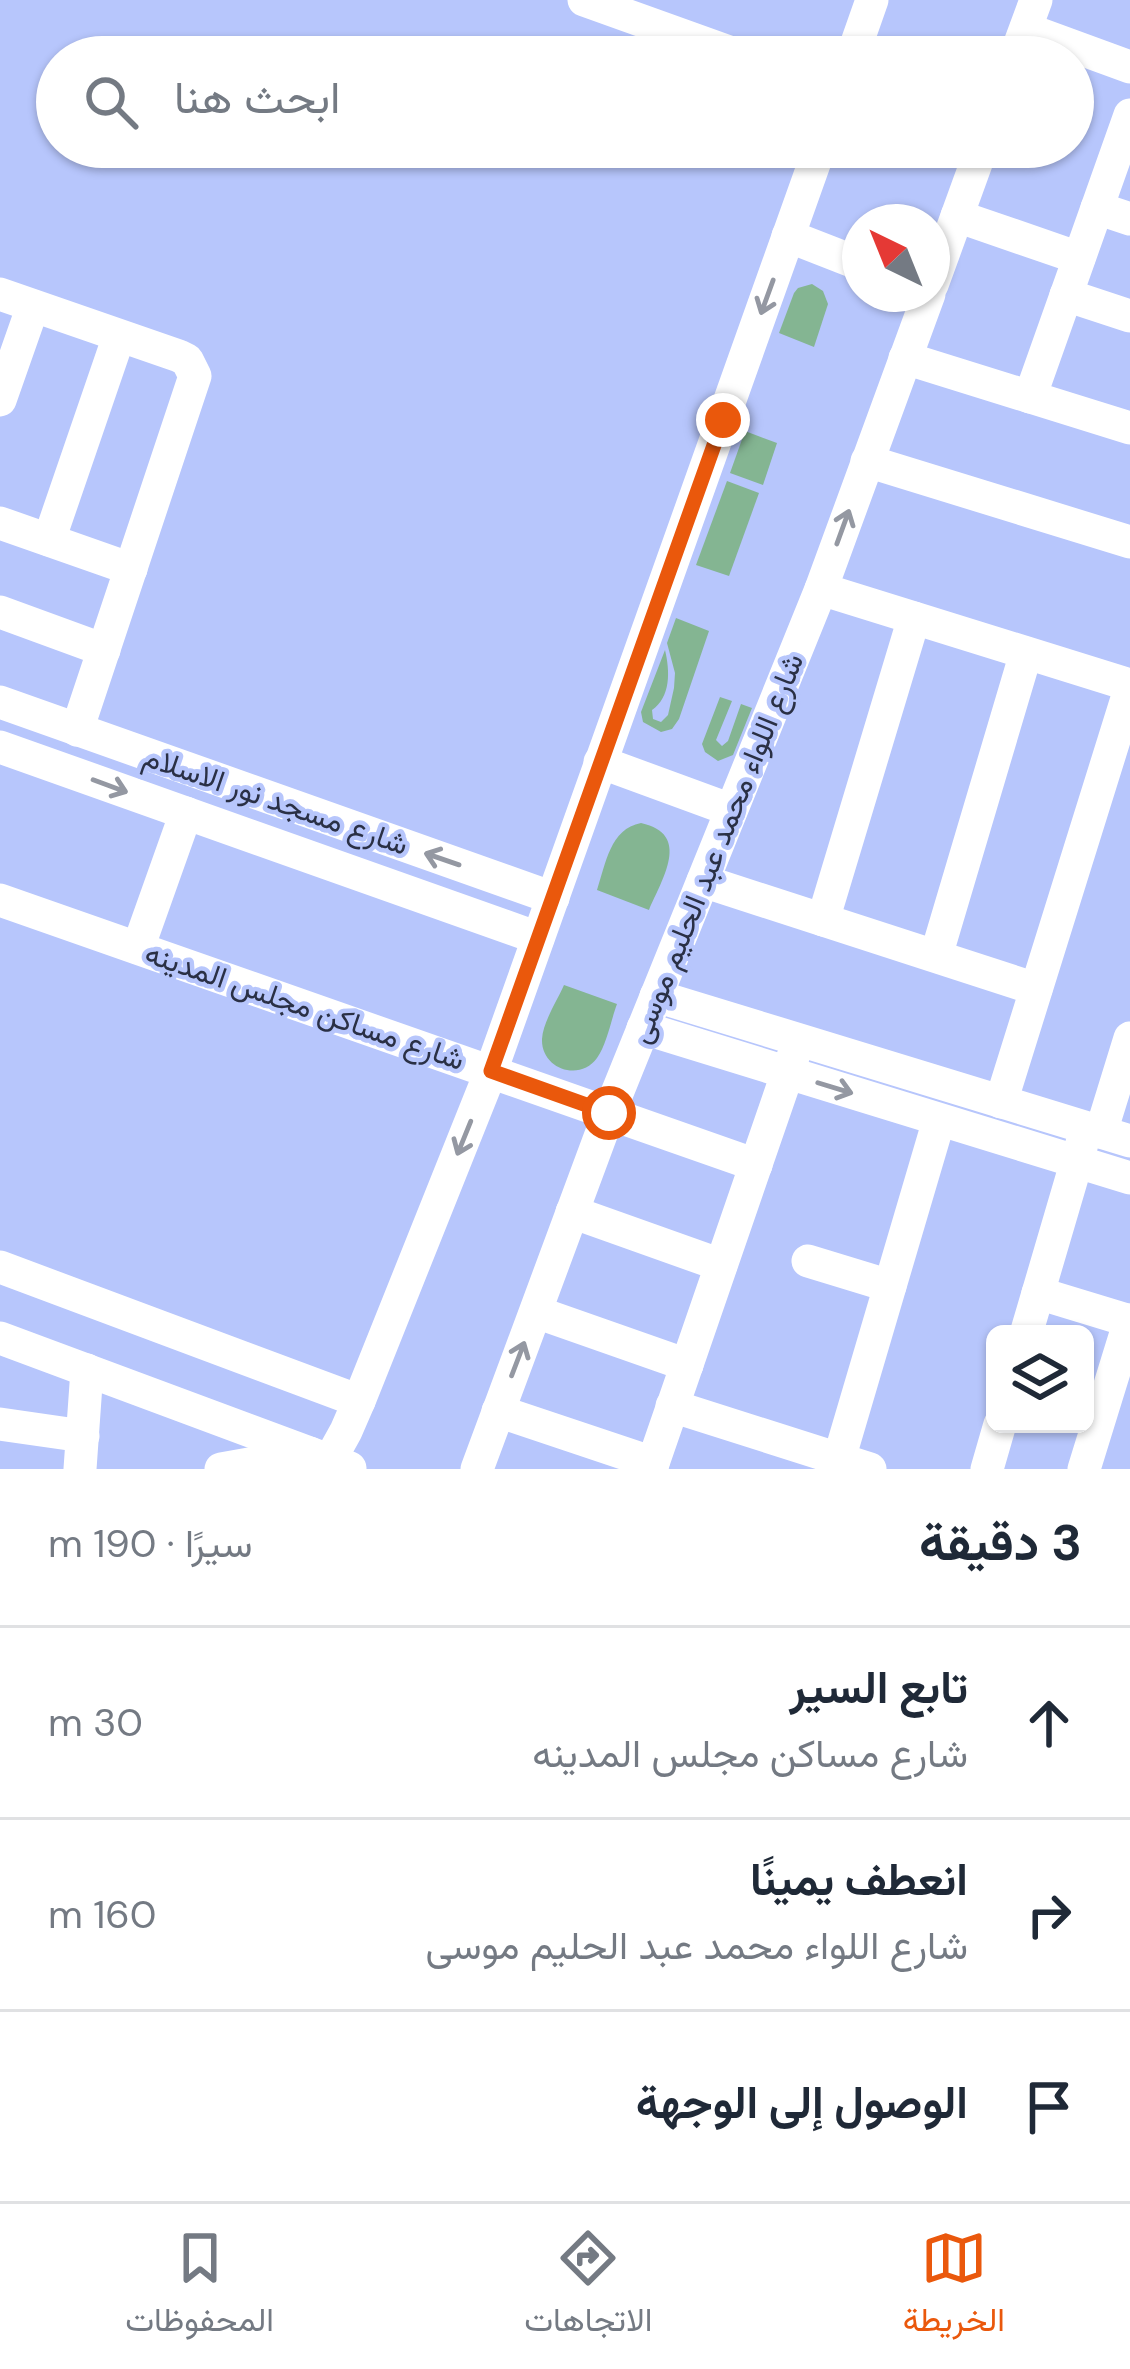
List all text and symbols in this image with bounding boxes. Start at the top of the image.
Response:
search box [36,36,1094,168]
text: ابحث هنا [174,68,340,127]
icon: search [78,69,144,135]
north arrow [842,204,950,312]
one-way arrow [755,278,776,315]
route end [696,393,750,447]
one-way arrow [834,509,856,546]
street label: شارع اللواء محمد عبد الحليم موسى [620,647,813,1049]
street label: شارع مسجد نور الاسلام [138,736,414,865]
one-way arrow [91,777,128,798]
one-way arrow [424,847,461,868]
street label: شارع مساكن مجلس المدينه [140,933,470,1080]
one-way arrow [815,1078,853,1100]
route start [582,1086,636,1140]
one-way arrow [452,1118,473,1155]
map controls [986,1325,1094,1433]
button: layers [986,1325,1094,1433]
one-way arrow [508,1342,530,1379]
text: 3 دقيقة [919,1509,1082,1576]
text: سيرًا · 190 m [48,1518,253,1569]
text: تابع السير [790,1658,968,1717]
icon: ahead [1016,1690,1082,1756]
text: 30 m [48,1697,143,1748]
text: شارع مساكن مجلس المدينه [532,1728,968,1779]
text: انعطف يمينًا [750,1850,968,1909]
icon: right [1016,1882,1082,1948]
text: 160 m [48,1889,156,1940]
text: شارع اللواء محمد عبد الحليم موسى [425,1920,968,1971]
text: الوصول إلى الوجهة [636,2073,968,2132]
icon: arrive [1016,2074,1082,2140]
tab: المحفوظات [125,2225,274,2349]
tab: الاتجاهات [524,2225,652,2349]
tab: الخريطة [903,2225,1005,2349]

